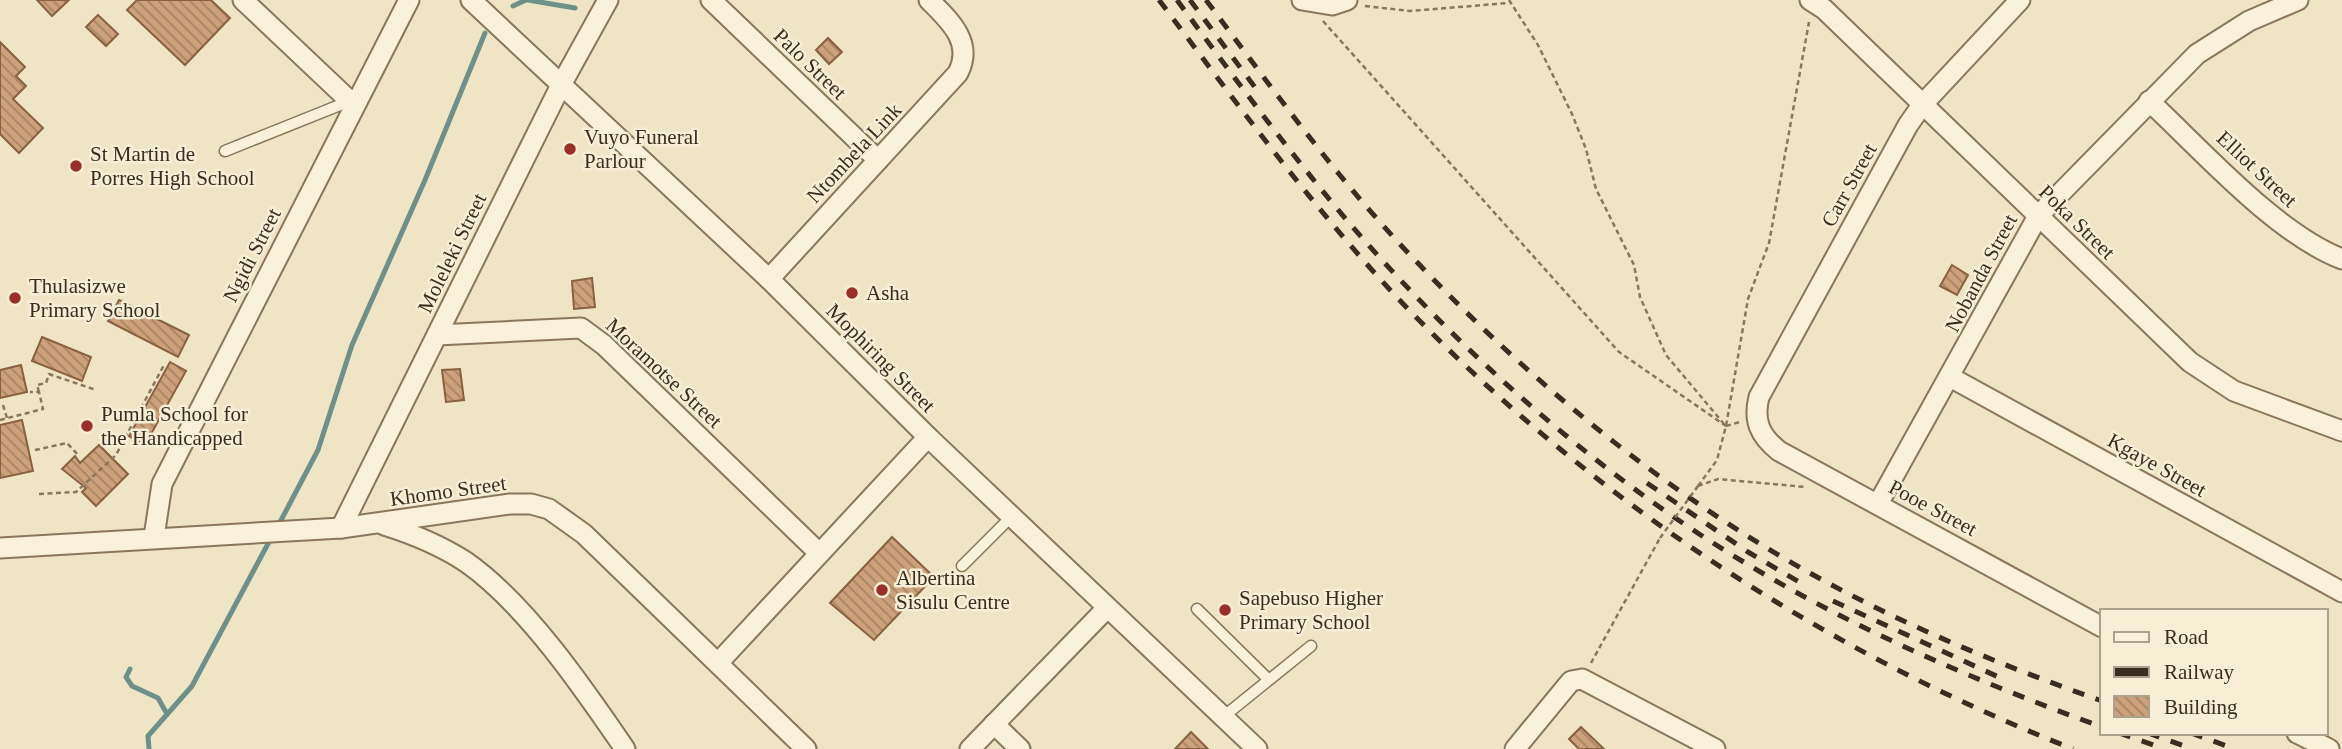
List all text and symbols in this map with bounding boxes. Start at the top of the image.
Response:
street label: Palo Street [769,24,851,105]
street label: Ntombela Link [802,98,907,208]
place label: Vuyo Funeral Parlour [584,125,699,173]
street label: Elliot Street [2212,126,2302,212]
street label: Carr Street [1816,139,1882,231]
marker: Vuyo Funeral Parlour [562,141,578,157]
place label: St Martin de Porres High School [90,142,255,190]
marker: St Martin de Porres High School [68,158,84,174]
street label: Poka Street [2034,180,2120,264]
street label: Moleleki Street [413,189,491,317]
street label: Ngidi Street [218,204,286,306]
street label: Nobanda Street [1940,210,2022,336]
place label: Thulasizwe Primary School [29,274,160,322]
place label: Asha [866,281,910,305]
marker: Asha [844,285,860,301]
marker: Thulasizwe Primary School [7,290,23,306]
street label: Mophiring Street [822,299,941,418]
street label: Moramotse Street [601,313,727,433]
place label: Pumla School for the Handicapped [101,402,248,450]
marker: Pumla School for the Handicapped [79,418,95,434]
street label: Kgaye Street [2103,428,2211,502]
street label: Khomo Street [388,471,508,511]
street label: Pooe Street [1885,475,1981,541]
place label: Albertina Sisulu Centre [896,566,1010,614]
marker: Albertina Sisulu Centre [874,582,890,598]
place label: Sapebuso Higher Primary School [1239,586,1383,634]
marker: Sapebuso Higher Primary School [1217,602,1233,618]
legend [2100,609,2328,735]
text: Road [2164,625,2209,649]
text: Railway [2164,660,2234,684]
text: Building [2164,695,2238,719]

